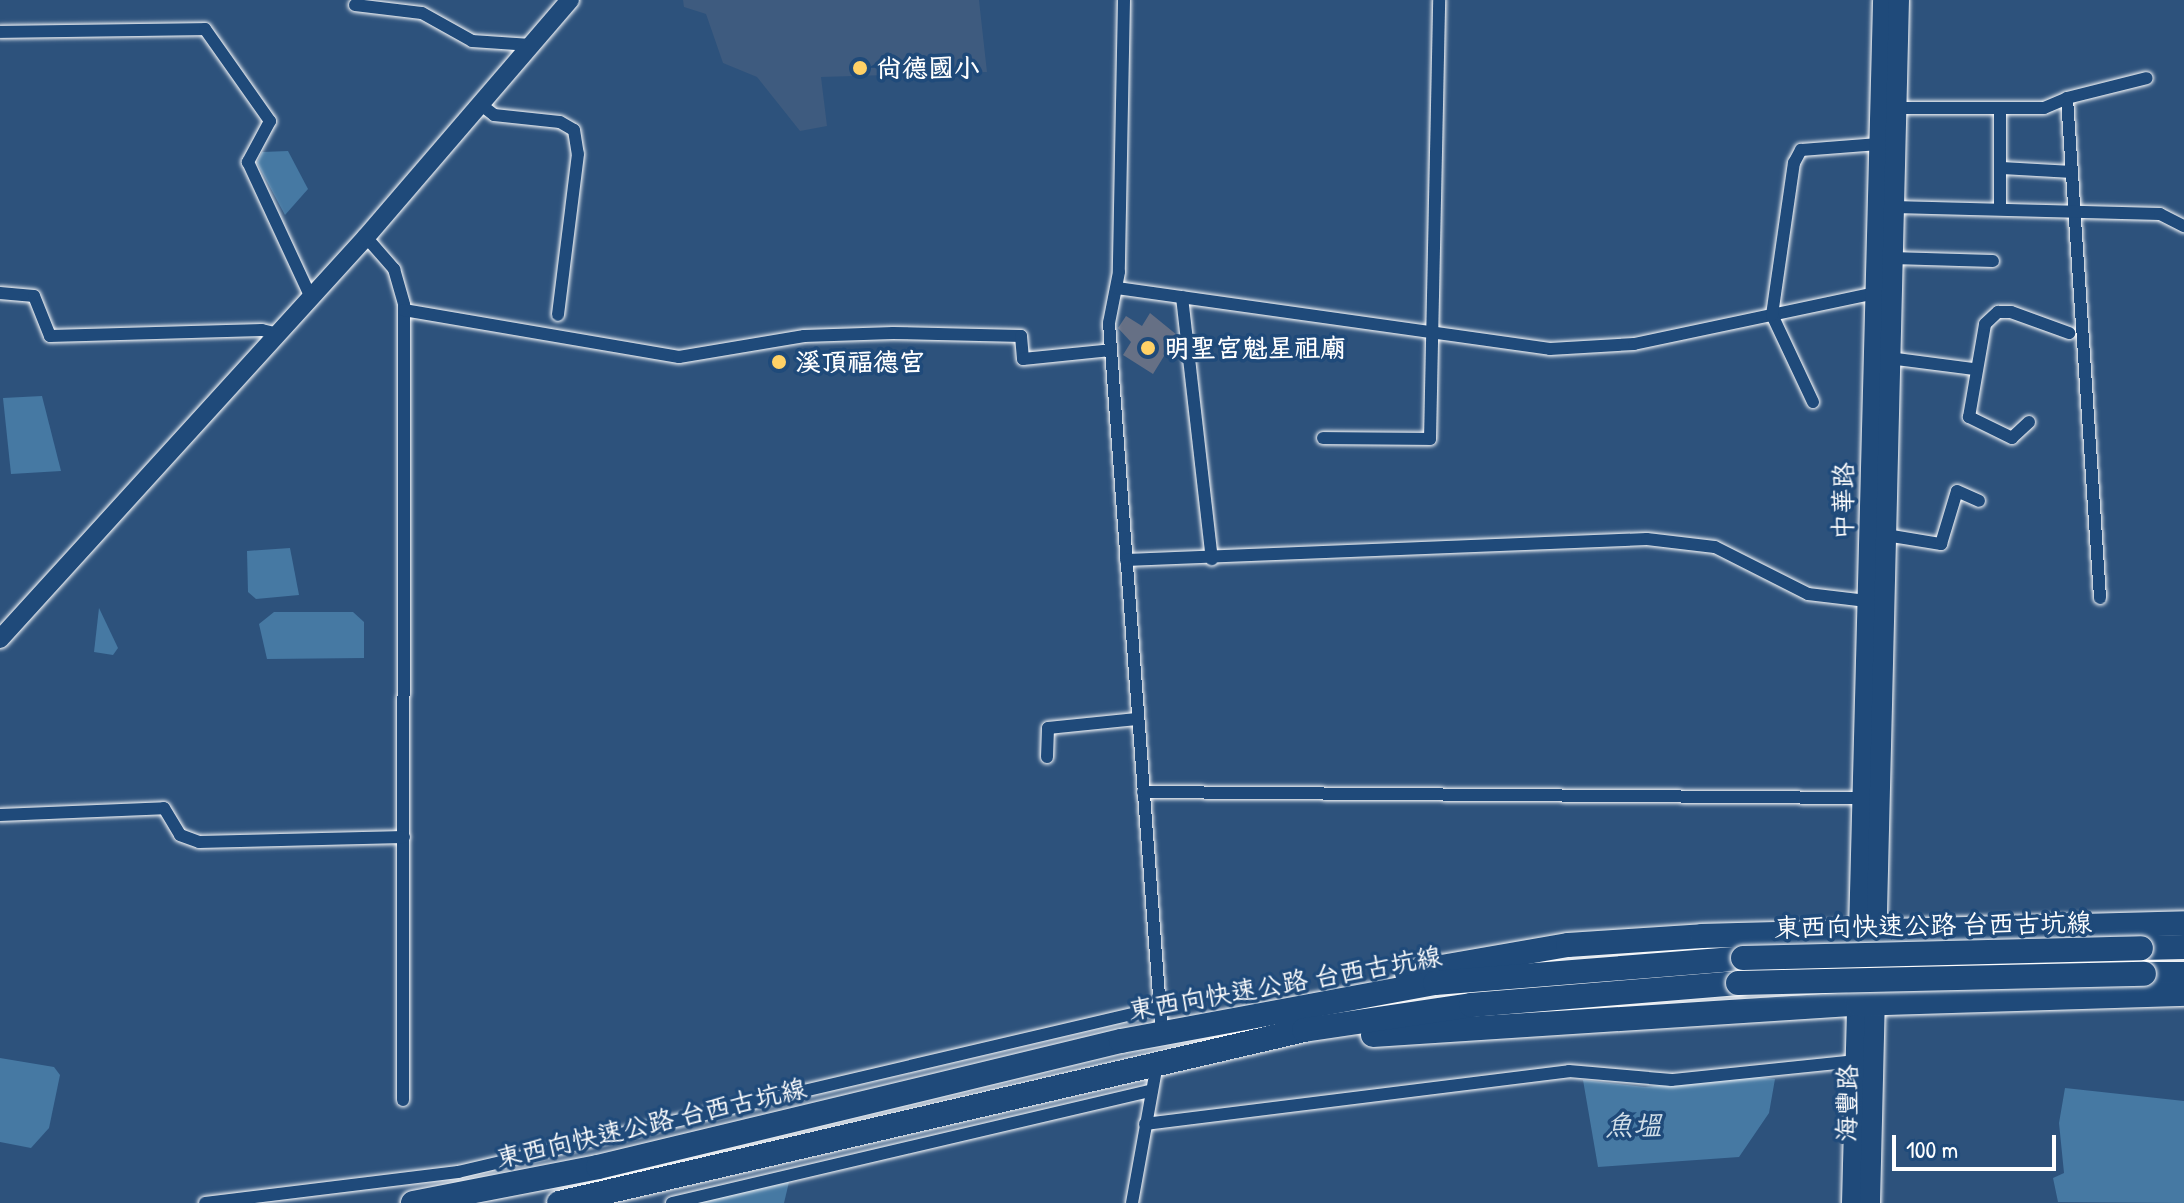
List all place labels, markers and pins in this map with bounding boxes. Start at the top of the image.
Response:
place label: 尚德國小 [876,52,980,84]
marker: 尚德國小 [851,59,869,77]
place label: 明聖宮魁星祖廟 [1164,332,1346,364]
marker: 明聖宮魁星祖廟 [1139,339,1157,357]
place label: 溪頂福德宮 [795,346,925,378]
marker: 溪頂福德宮 [770,353,788,371]

